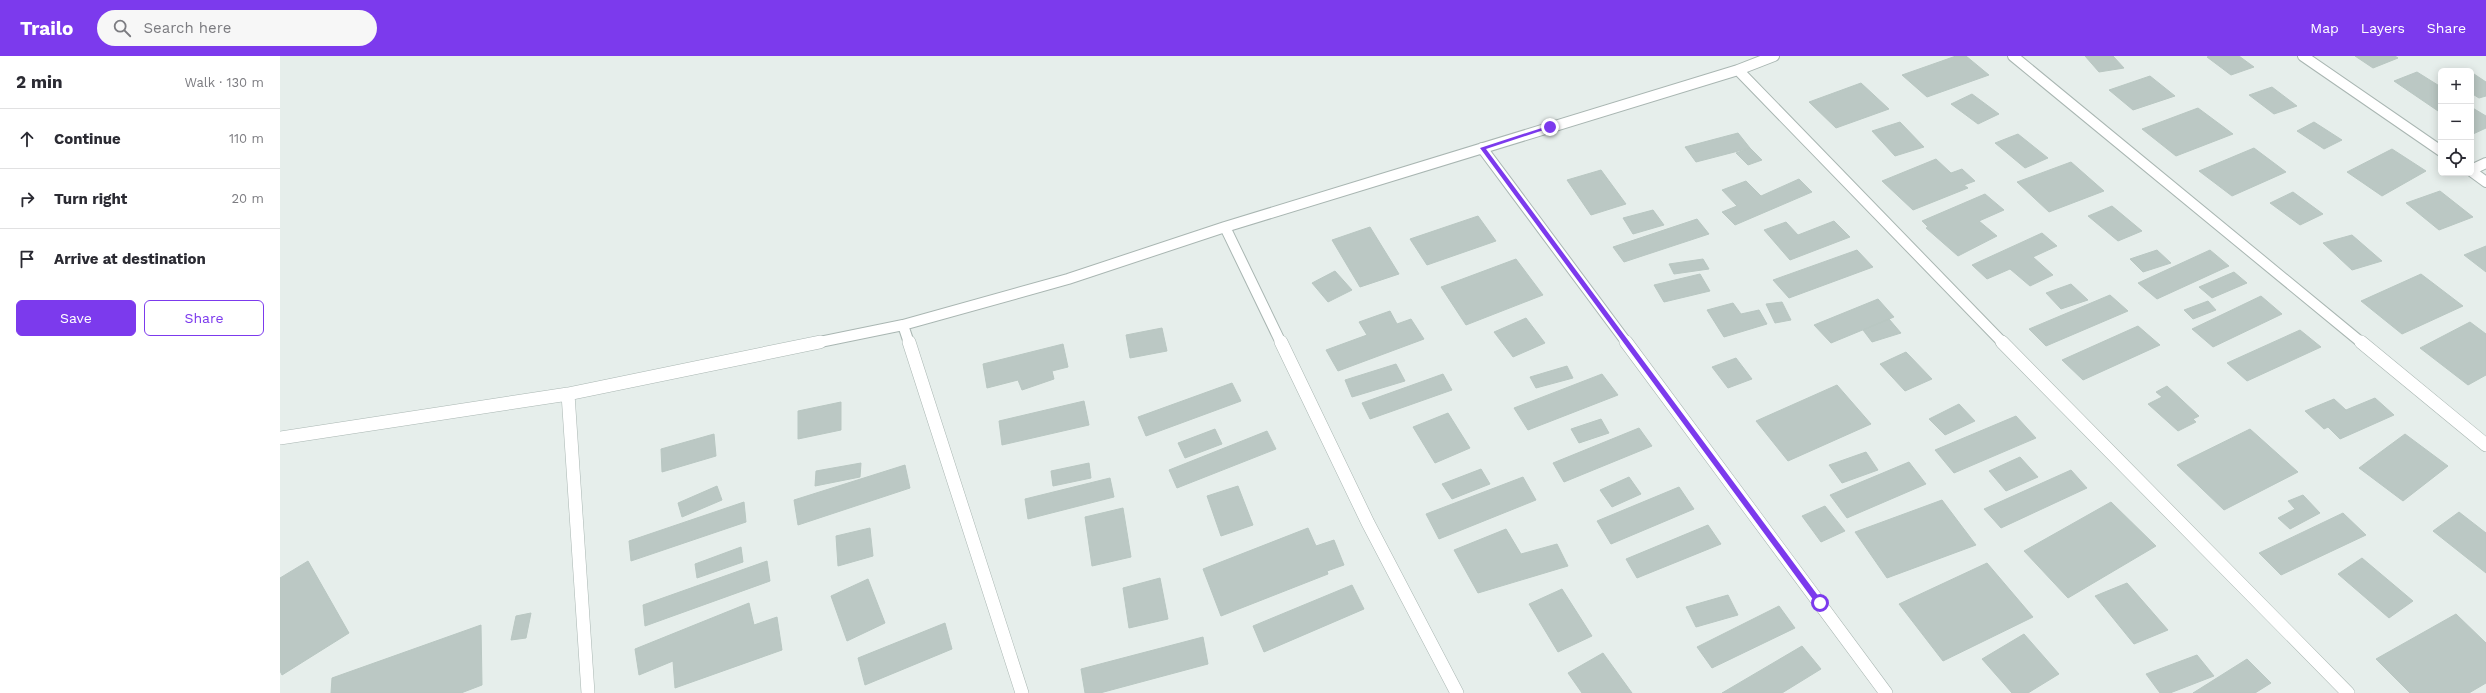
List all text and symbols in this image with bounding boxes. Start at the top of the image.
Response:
search box [97,10,377,46]
text: Trailo [20,17,73,40]
icon: search [111,17,133,39]
text: Search here [143,19,231,37]
text: Map [2310,20,2339,36]
text: Layers [2361,20,2405,36]
text: Share [2427,20,2466,36]
map controls [2438,68,2474,176]
button: + [2438,68,2474,104]
text: 2 min [16,72,62,92]
text: Walk · 130 m [185,75,264,90]
button: − [2438,104,2474,140]
route end [1541,118,1559,136]
icon: ahead [16,128,38,150]
text: Continue [54,130,121,148]
text: 110 m [229,131,264,146]
button: locate [2438,140,2474,176]
icon: right [16,188,38,210]
text: Turn right [54,190,127,208]
text: 20 m [232,191,264,206]
icon: arrive [16,248,38,270]
text: Arrive at destination [54,250,206,268]
button: Save [16,300,136,336]
button: Share [144,300,264,336]
route start [1811,594,1829,612]

